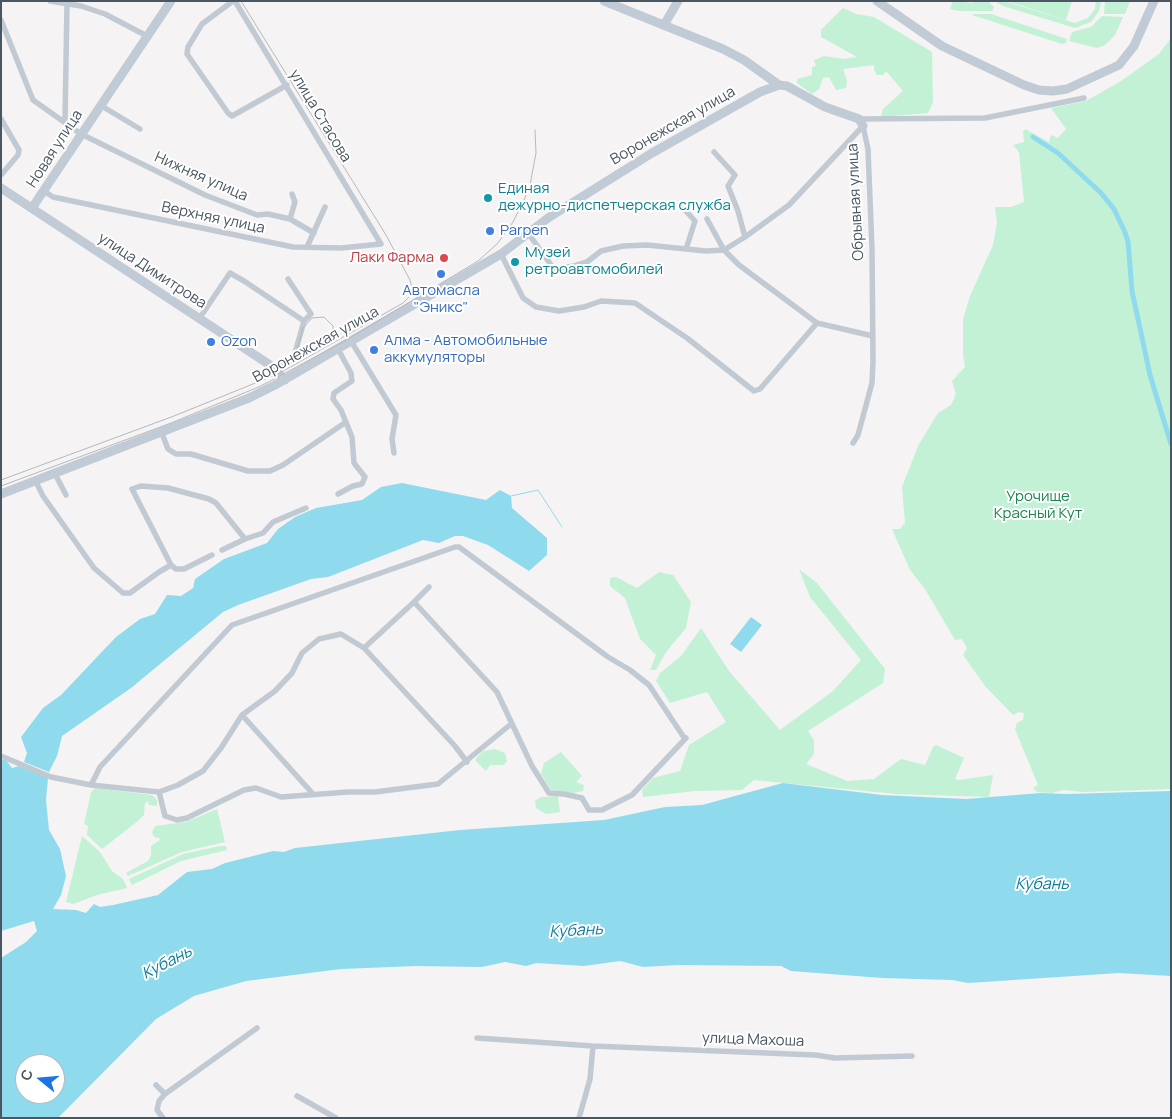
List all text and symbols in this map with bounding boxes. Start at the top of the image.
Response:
street label: улица Стасова [285,66,355,166]
street label: Воронежская улица [607,83,739,169]
street label: Новая улица [23,107,87,191]
street label: Обрывная улица [844,143,868,261]
street label: Нижняя улица [152,148,250,206]
place label: Единая дежурно-диспетчерская служба [498,180,731,215]
marker: Единая дежурно-диспетчерская служба [482,192,494,204]
street label: Верхняя улица [160,198,266,238]
place label: Parpen [500,222,549,240]
marker: Parpen [484,225,496,237]
street label: улица Димитрова [94,229,210,313]
place label: Музей ретроавтомобилей [525,244,663,279]
place label: Лаки Фарма [350,249,434,267]
marker: Лаки Фарма [438,252,450,264]
marker: Музей ретроавтомобилей [509,256,521,268]
marker: Автомасла "Эникс" [435,268,447,280]
place label: Автомасла "Эникс" [402,282,480,317]
street label: Воронежская улица [250,303,382,387]
place label: Алма - Автомобильные аккумуляторы [384,332,548,367]
place label: Ozon [221,333,257,351]
marker: Ozon [205,336,217,348]
marker: Алма - Автомобильные аккумуляторы [368,344,380,356]
park label: Урочище Красный Кут [994,488,1082,523]
water label: Кубань [1015,875,1069,895]
water label: Кубань [549,920,603,942]
water label: Кубань [139,942,195,984]
street label: улица Махоша [701,1029,805,1051]
north arrow [15,1054,65,1104]
text: С [16,1067,37,1082]

